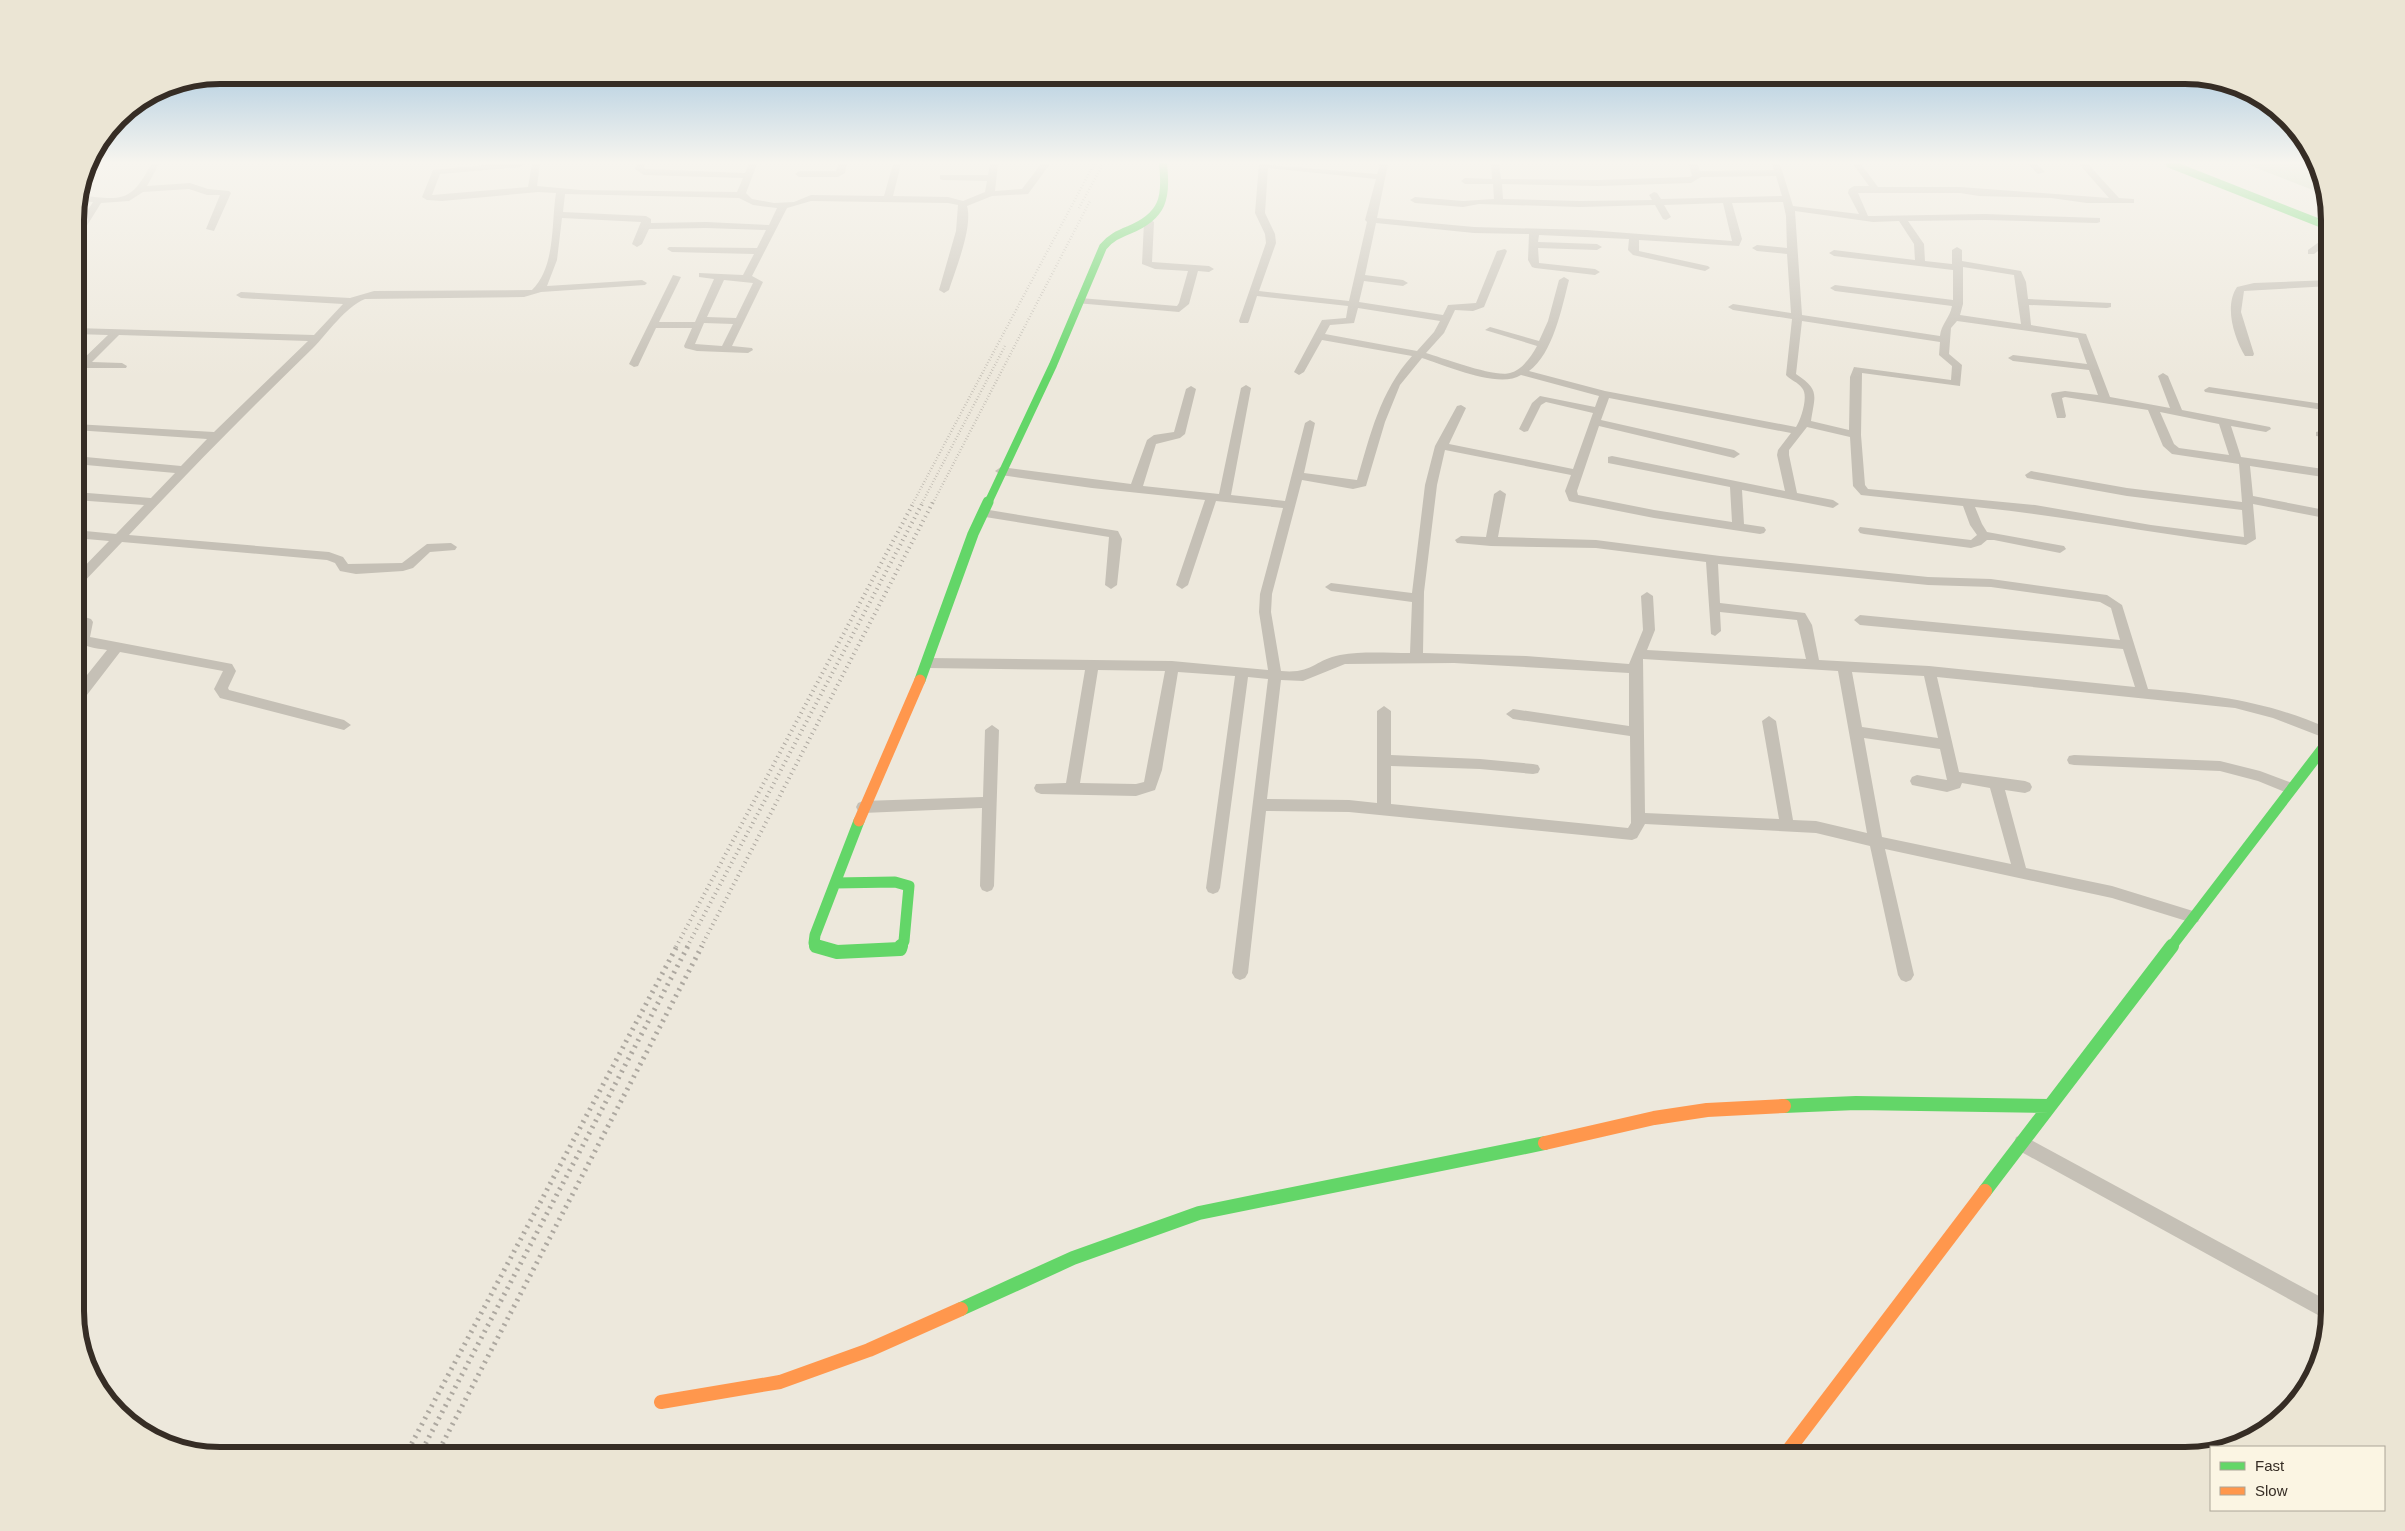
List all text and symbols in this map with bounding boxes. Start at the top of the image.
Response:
legend [2210,1446,2385,1511]
text: Fast [2255,1457,2285,1474]
text: Slow [2255,1482,2288,1499]

